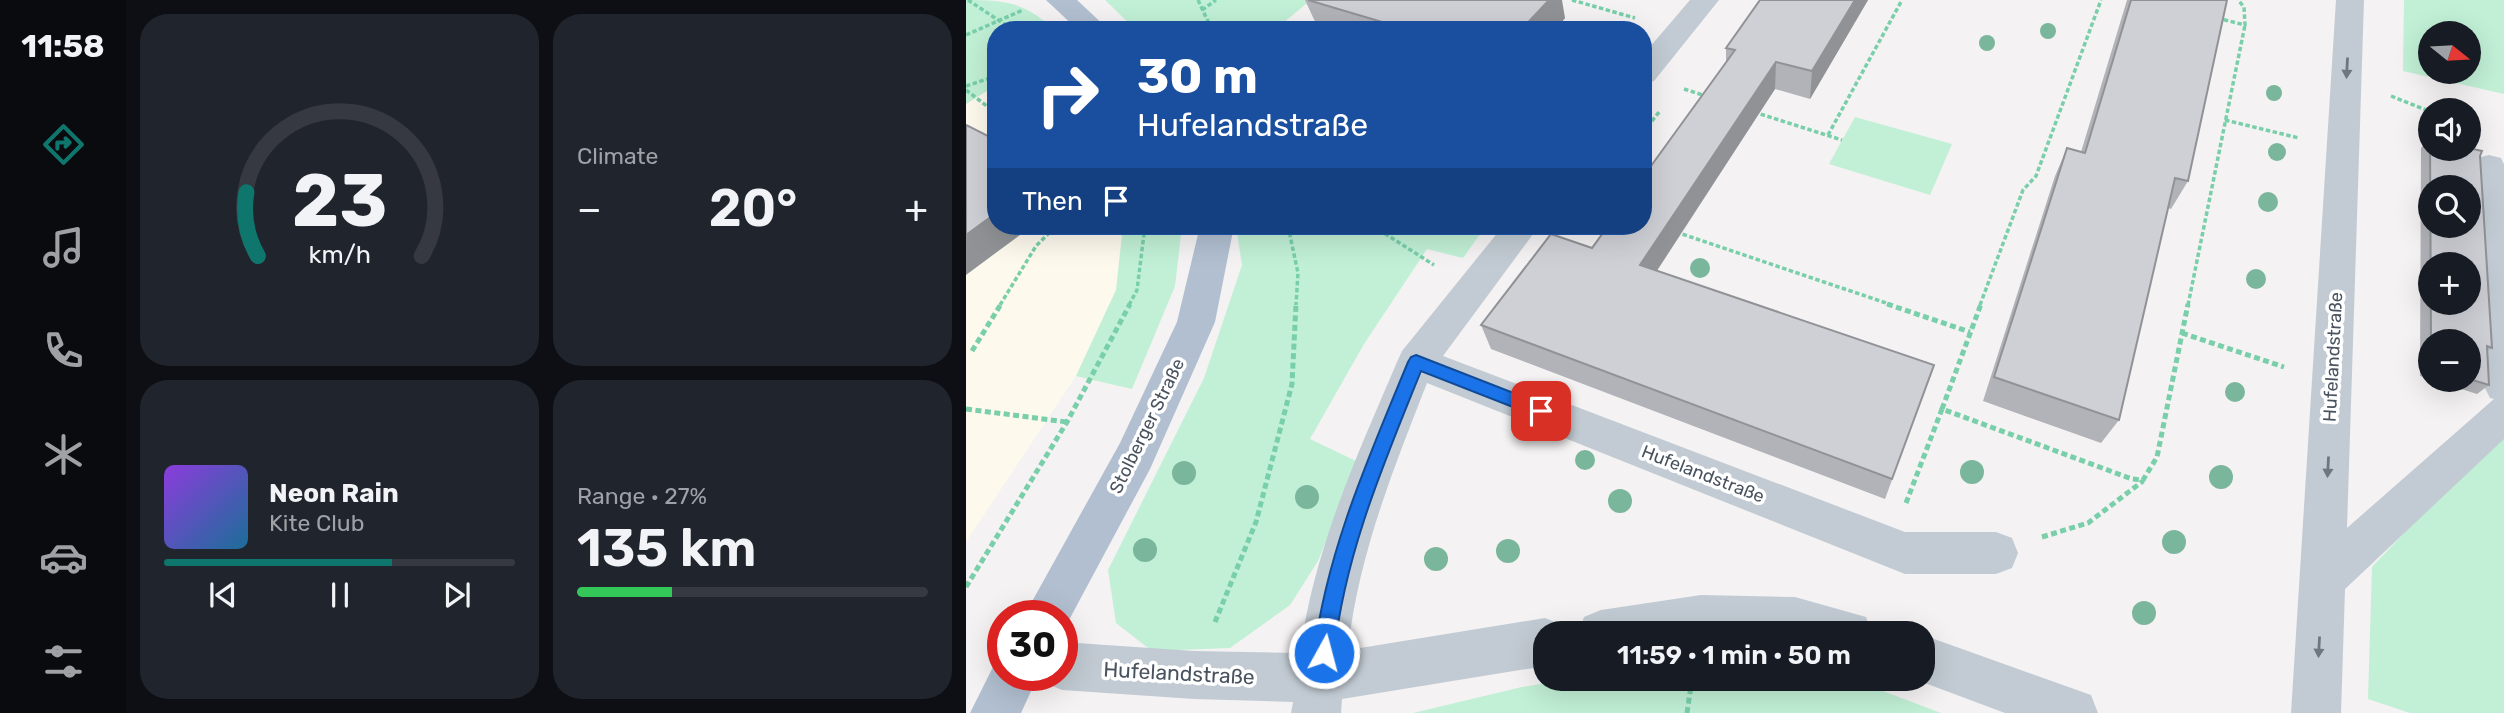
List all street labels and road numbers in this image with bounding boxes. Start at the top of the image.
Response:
street label: Hufelandstraße [2319,292,2347,422]
street label: Stolberger Straße [1105,355,1189,497]
street label: Hufelandstraße [1638,440,1768,508]
street label: Hufelandstraße [1103,657,1255,689]

